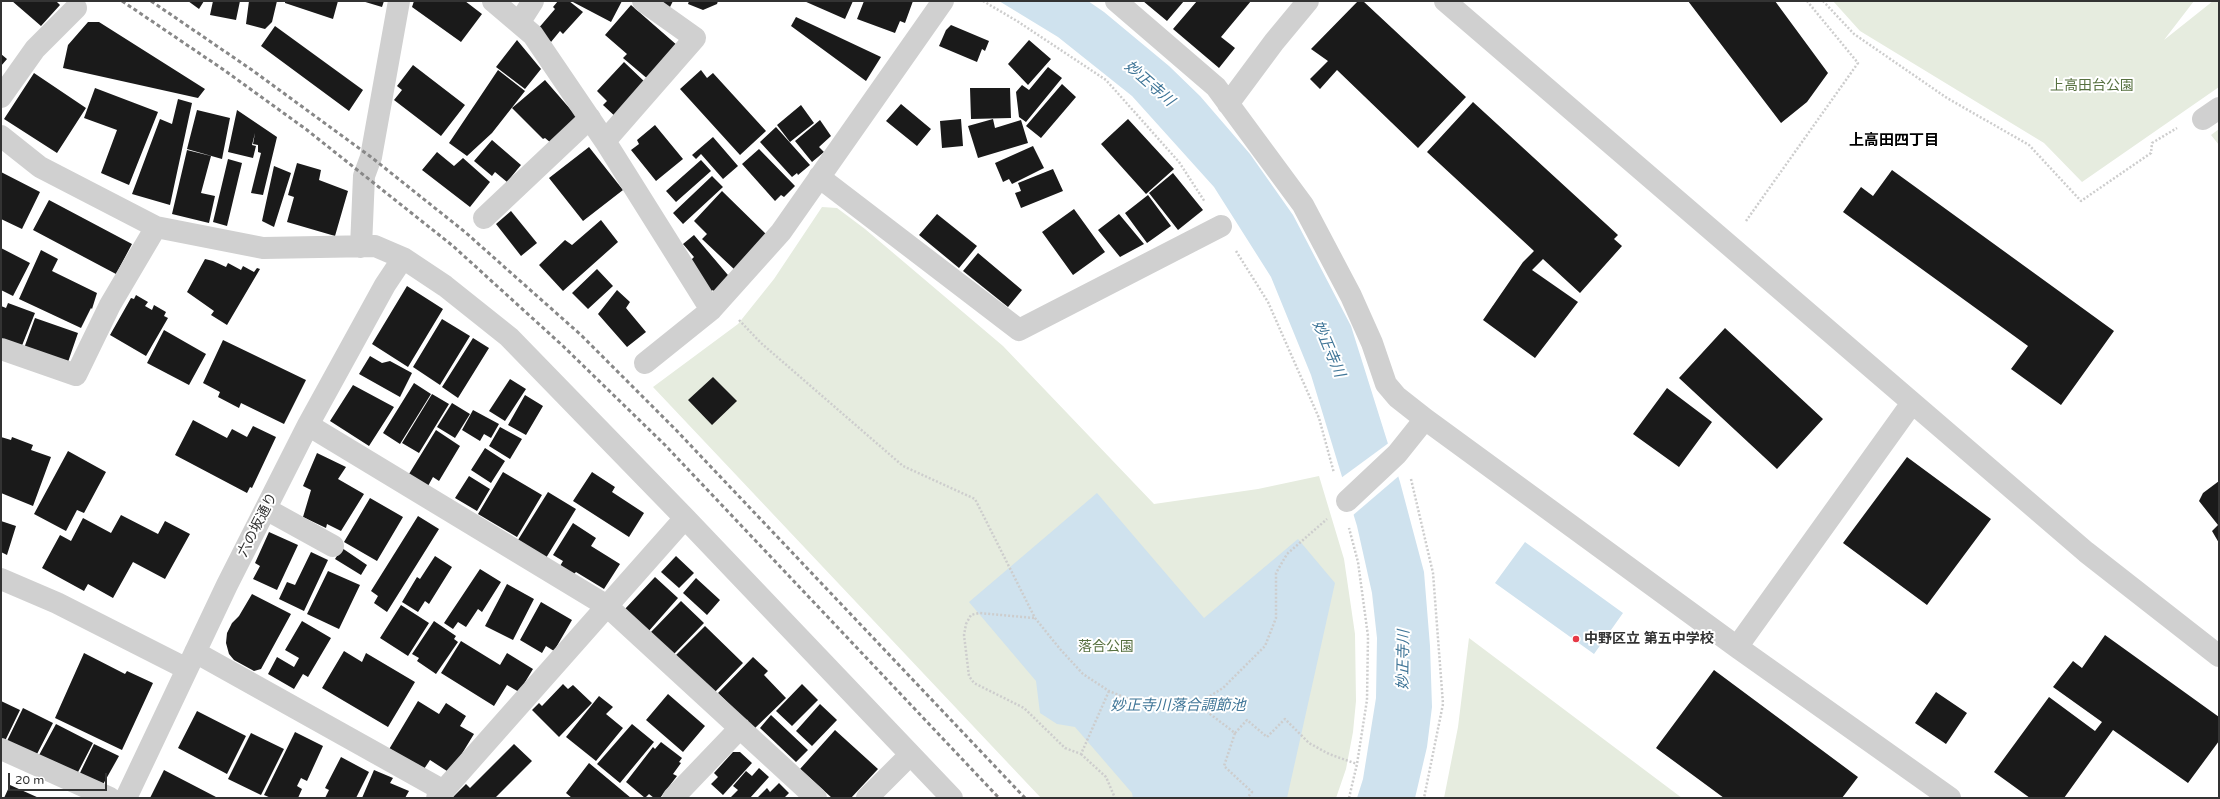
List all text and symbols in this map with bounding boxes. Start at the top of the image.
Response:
water label: 妙正寺川 [1120,58,1178,110]
park label: 上高田台公園 [2050,78,2134,94]
district label: 上高田四丁目 [1849,132,1939,150]
water label: 妙正寺川 [1308,318,1348,380]
street label: 六の坂通り [235,490,281,560]
water label: 妙正寺川 [1394,630,1414,690]
place label: 中野区立 第五中学校 [1584,631,1714,647]
marker: 中野区立 第五中学校 [1571,634,1581,644]
park label: 落合公園 [1078,639,1134,655]
water label: 妙正寺川落合調節池 [1111,697,1245,715]
scale bar [10,765,109,791]
text: 20 m [15,773,44,787]

